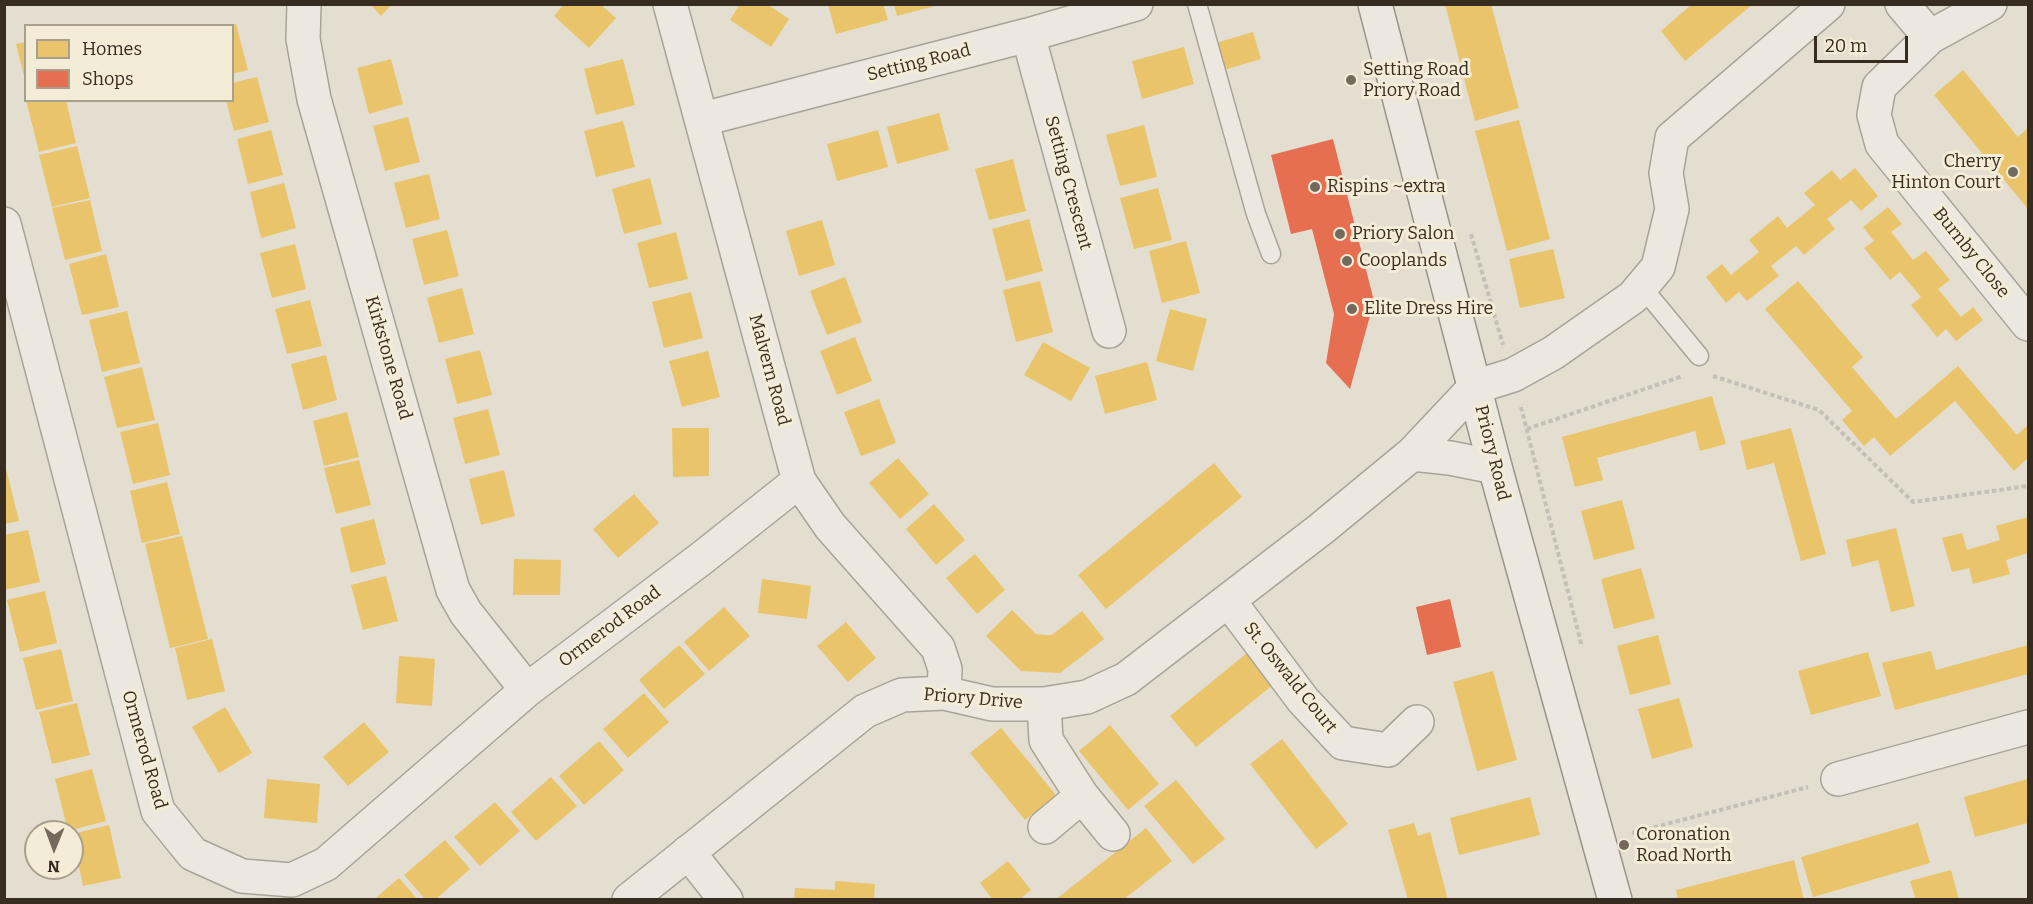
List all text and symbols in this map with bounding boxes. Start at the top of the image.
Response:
legend [24,24,234,102]
scale bar [1817,24,1912,62]
text: 20 m [1825,35,1867,57]
text: Homes [82,38,142,60]
street label: Setting Road [865,40,973,86]
place label: Setting Road Priory Road [1363,59,1469,101]
text: Shops [82,68,134,90]
marker: Setting Road Priory Road [1344,73,1358,87]
street label: Setting Crescent [1040,114,1096,252]
place label: Cherry Hinton Court [1891,151,2001,194]
marker: Cherry Hinton Court [2006,165,2020,179]
place label: Rispins ~extra [1327,176,1446,198]
marker: Rispins ~extra [1308,180,1322,194]
street label: Burnby Close [1928,204,2014,302]
place label: Priory Salon [1352,223,1454,245]
marker: Priory Salon [1333,227,1347,241]
place label: Cooplands [1359,250,1447,272]
marker: Cooplands [1340,254,1354,268]
street label: Kirkstone Road [360,294,416,422]
place label: Elite Dress Hire [1364,298,1493,320]
marker: Elite Dress Hire [1345,302,1359,316]
street label: Malvern Road [744,312,794,428]
street label: Priory Road [1470,403,1514,503]
street label: Ormerod Road [555,582,665,672]
street label: St. Oswald Court [1239,618,1341,738]
street label: Priory Drive [922,684,1024,714]
street label: Ormerod Road [117,688,171,812]
north arrow [24,820,84,880]
place label: Coronation Road North [1636,824,1732,866]
marker: Coronation Road North [1617,838,1631,852]
text: N [47,857,60,876]

